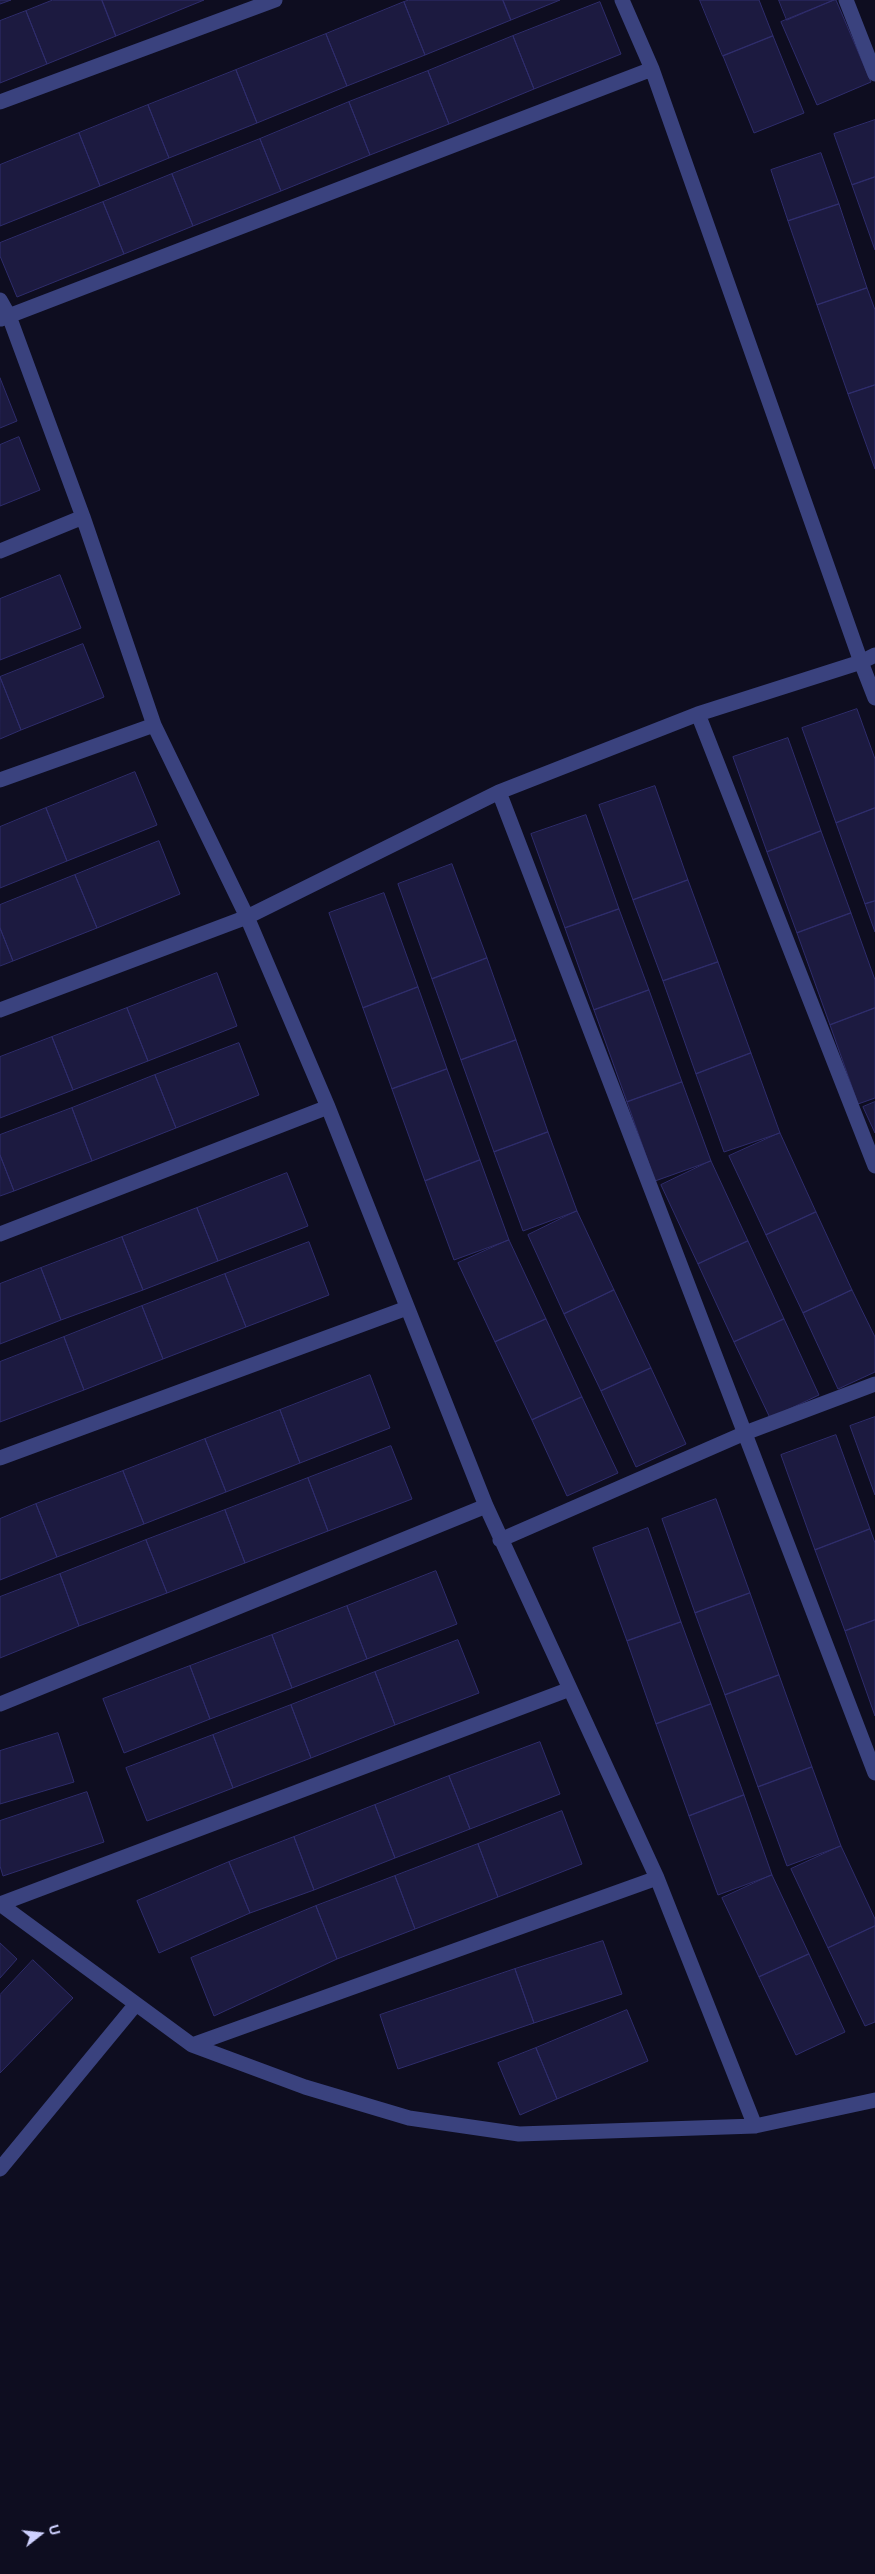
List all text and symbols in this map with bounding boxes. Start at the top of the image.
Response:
north arrow [15,2509,65,2559]
text: U [45,2523,64,2537]

